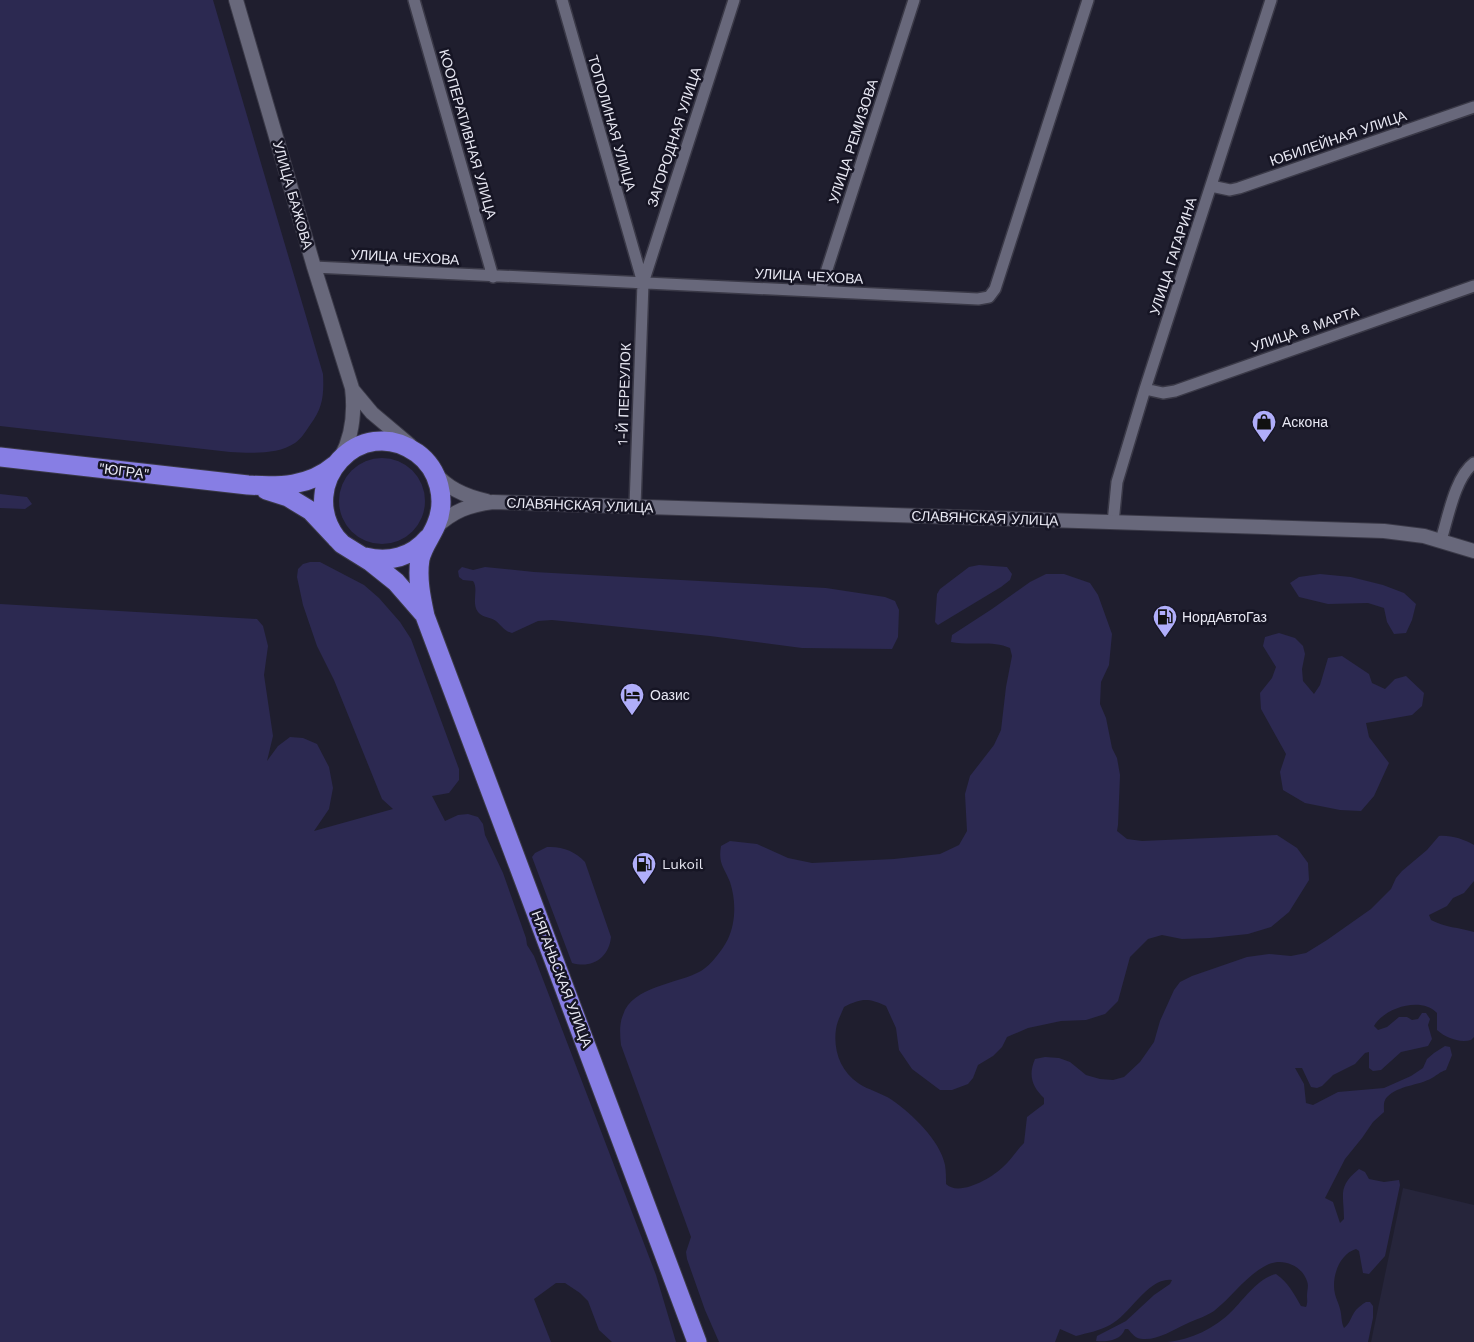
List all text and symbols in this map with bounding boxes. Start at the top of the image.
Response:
street label: КООПЕРАТИВНАЯ УЛИЦА [436,47,500,221]
street label: ТОПОЛИНАЯ УЛИЦА [585,53,639,193]
street label: ЗАГОРОДНАЯ УЛИЦА [644,64,704,209]
street label: УЛИЦА РЕМИЗОВА [825,76,881,205]
street label: ЮБИЛЕЙНАЯ УЛИЦА [1267,106,1409,169]
street label: УЛИЦА БАЖОВА [270,139,316,252]
street label: УЛИЦА ГАГАРИНА [1146,194,1200,317]
street label: УЛИЦА ЧЕХОВА [350,246,460,268]
street label: УЛИЦА ЧЕХОВА [754,265,864,287]
street label: УЛИЦА 8 МАРТА [1249,303,1361,355]
street label: 1-Й ПЕРЕУЛОК [613,342,634,445]
shop icon: Аскона [1251,409,1277,443]
place label: Аскона [1282,414,1328,430]
street label: "ЮГРА" [98,460,150,482]
street label: СЛАВЯНСКАЯ УЛИЦА [506,494,654,516]
street label: СЛАВЯНСКАЯ УЛИЦА [911,507,1059,529]
fuel station icon: НордАвтоГаз [1152,604,1178,638]
place label: НордАвтоГаз [1182,609,1267,625]
hotel icon: Оазис [619,682,645,716]
place label: Оазис [650,687,690,703]
fuel station icon: Lukoil [631,851,657,885]
place label: Lukoil [662,856,704,872]
street label: НЯГАНЬСКАЯ УЛИЦА [529,908,596,1050]

